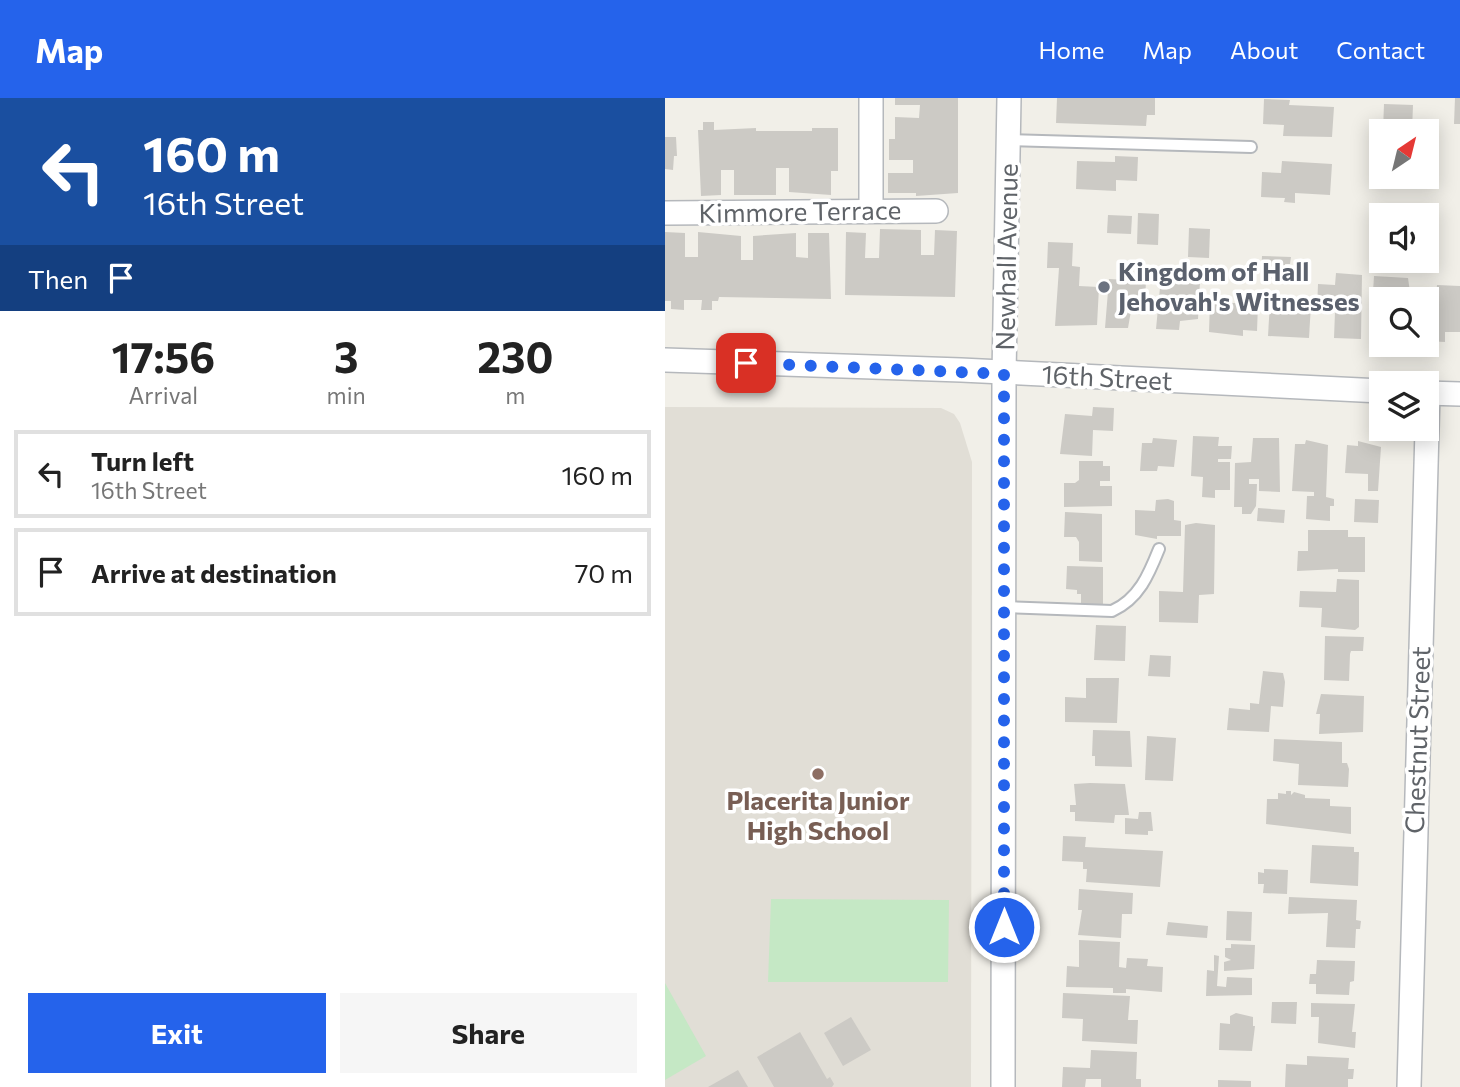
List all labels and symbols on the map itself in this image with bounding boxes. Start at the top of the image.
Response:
north arrow [1369,119,1439,189]
street label: Newhall Avenue [988,163,1023,351]
street label: Kimmore Terrace [698,193,902,228]
place label: Kingdom of Hall Jehovah's Witnesses [1118,255,1360,316]
marker: Kingdom of Hall Jehovah's Witnesses [1096,279,1112,295]
pin [716,333,776,393]
street label: 16th Street [1041,358,1173,395]
street label: Chestnut Street [1398,646,1435,834]
marker: Placerita Junior High School [810,766,826,782]
place label: Placerita Junior High School [726,784,910,845]
position arrow [967,890,1041,964]

